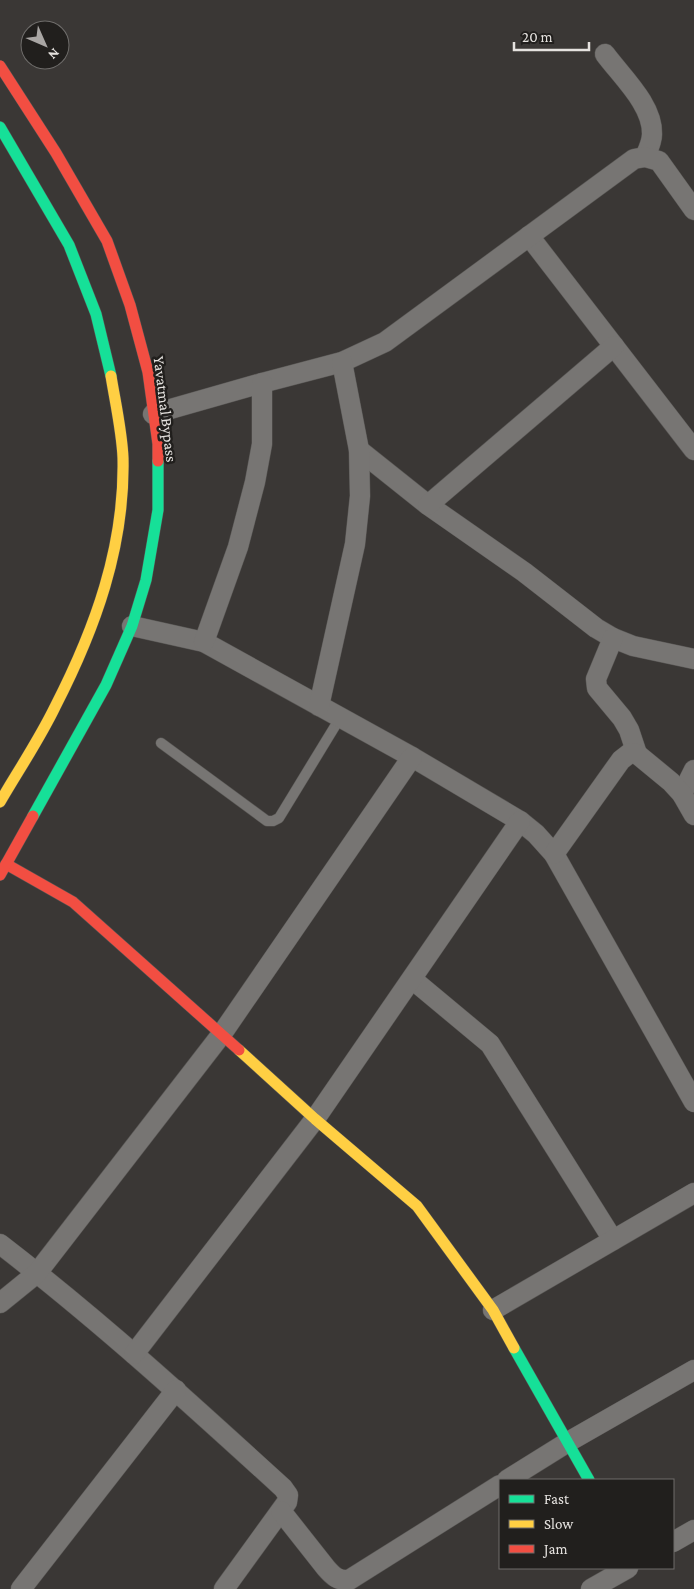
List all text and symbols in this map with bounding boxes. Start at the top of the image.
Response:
north arrow [20,20,70,70]
scale bar [514,20,589,52]
text: 20 m [522,29,553,45]
text: N [45,45,63,64]
street label: Yavatmal Bypass [150,355,180,463]
legend [499,1479,674,1569]
text: Fast [544,1491,570,1507]
text: Slow [544,1516,574,1532]
text: Jam [542,1541,567,1558]

